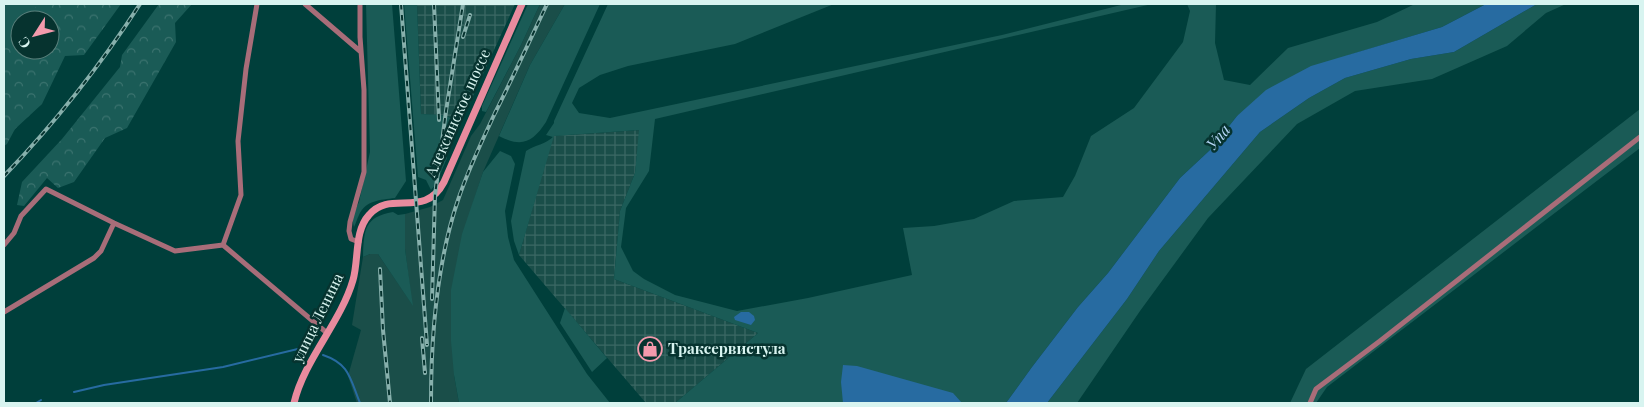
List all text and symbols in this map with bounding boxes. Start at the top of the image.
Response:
north arrow [10,10,60,60]
text: С [13,33,35,53]
street label: Алексинское шоссе [419,46,494,181]
water label: Упа [1201,119,1234,154]
street label: улица Ленина [286,269,348,366]
shop icon: Траксервистула [637,336,663,362]
place label: Траксервистула [668,338,786,358]

